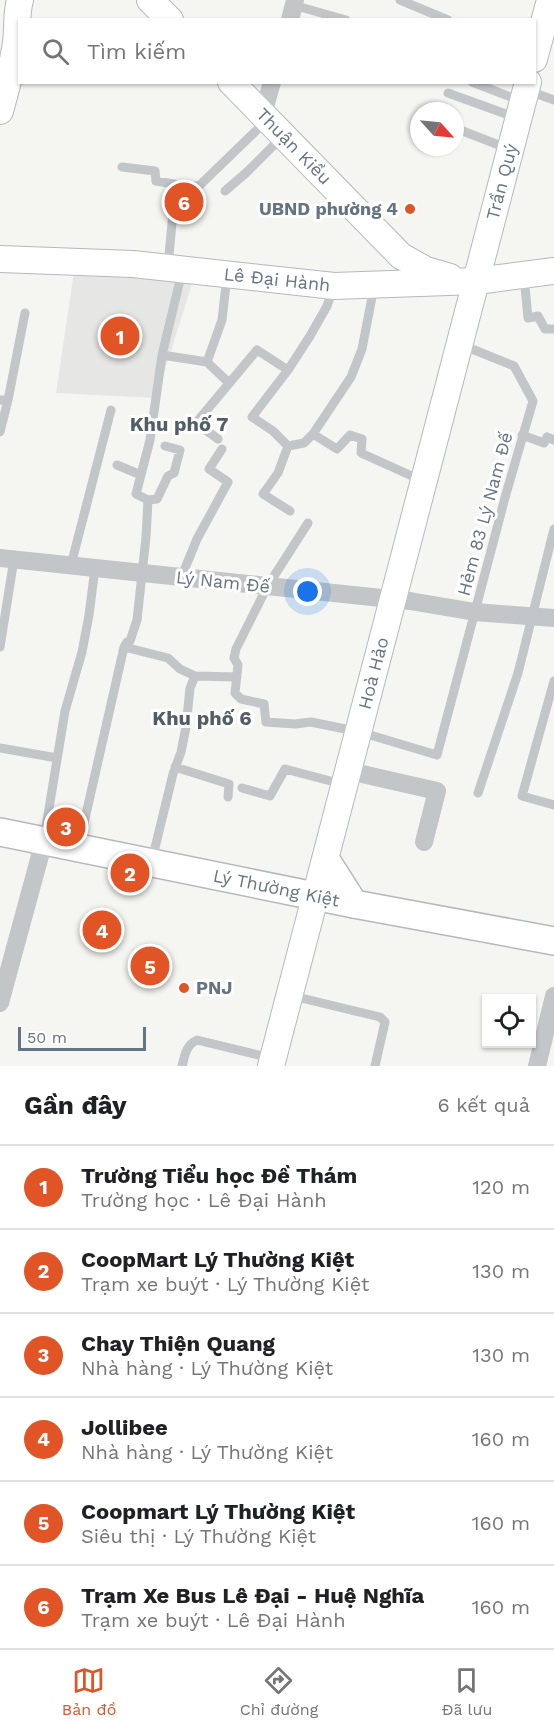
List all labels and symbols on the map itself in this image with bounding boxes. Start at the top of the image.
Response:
north arrow [410,102,464,156]
street label: Thuận Kiều [252,103,336,189]
street label: Trần Quý [481,140,522,222]
pin: 6 [164,180,204,224]
place label: UBND phường 4 [259,198,398,219]
marker: UBND phường 4 [403,202,417,216]
street label: Lê Đại Hành [223,263,331,296]
pin: 1 [100,314,140,358]
district label: Khu phố 7 [130,412,228,436]
street label: Hẻm 83 Lý Nam Đế [453,430,516,598]
street label: Lý Nam Đế [175,566,271,597]
your location [293,577,322,606]
street label: Hoà Hảo [354,635,393,711]
district label: Khu phố 6 [152,706,252,730]
pin: 3 [46,804,86,850]
pin: 2 [110,850,150,896]
street label: Lý Thường Kiệt [211,865,342,911]
pin: 4 [82,908,122,952]
pin: 5 [130,944,170,988]
place label: PNJ [196,977,233,998]
marker: PNJ [177,981,191,995]
scale bar [18,1024,146,1052]

